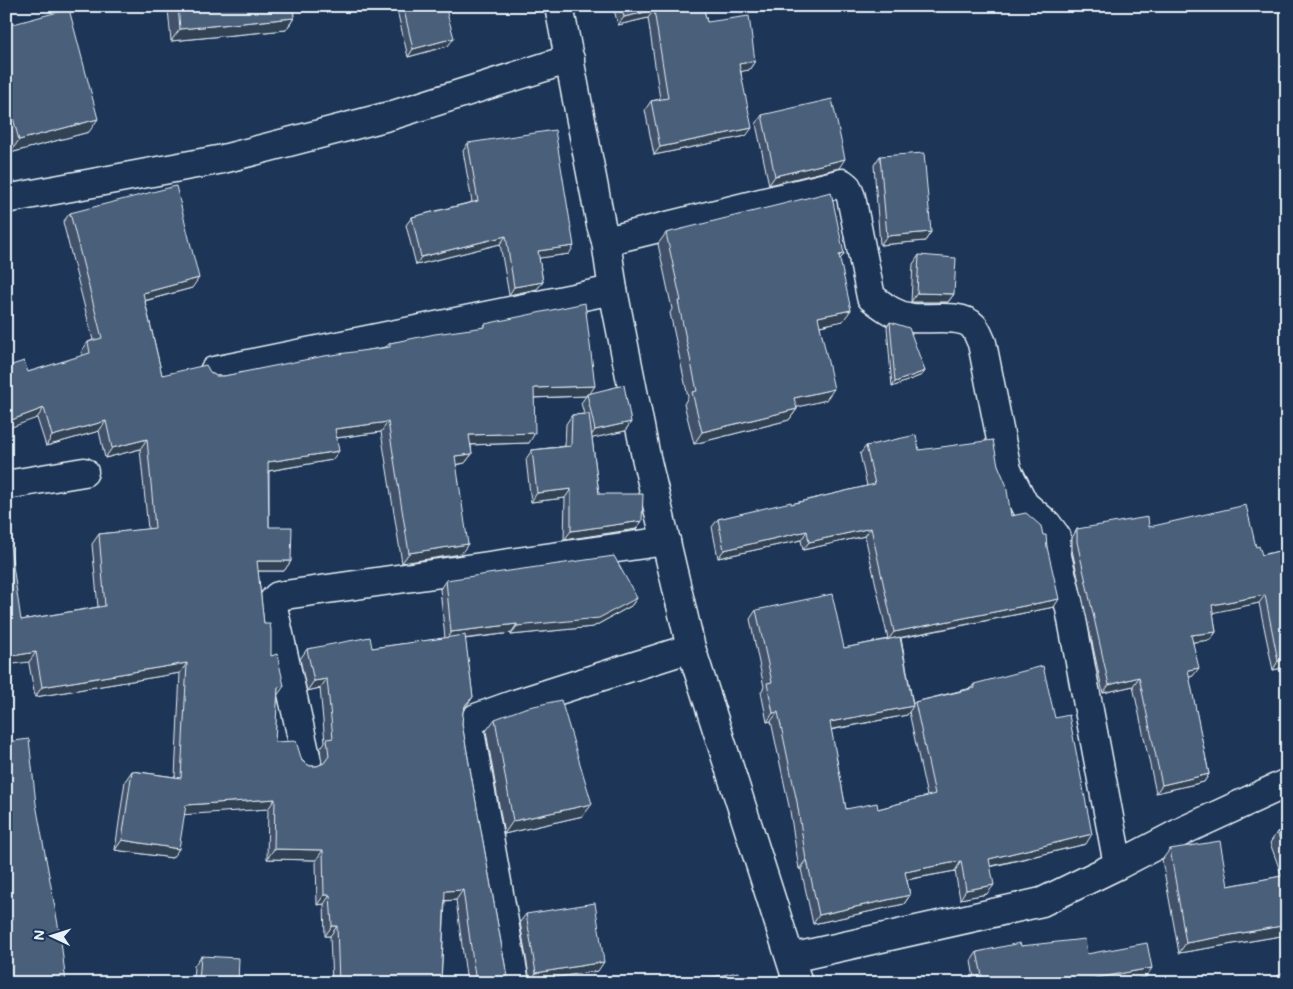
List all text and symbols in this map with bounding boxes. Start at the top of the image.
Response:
north arrow [28,912,78,962]
text: N [29,929,48,941]

